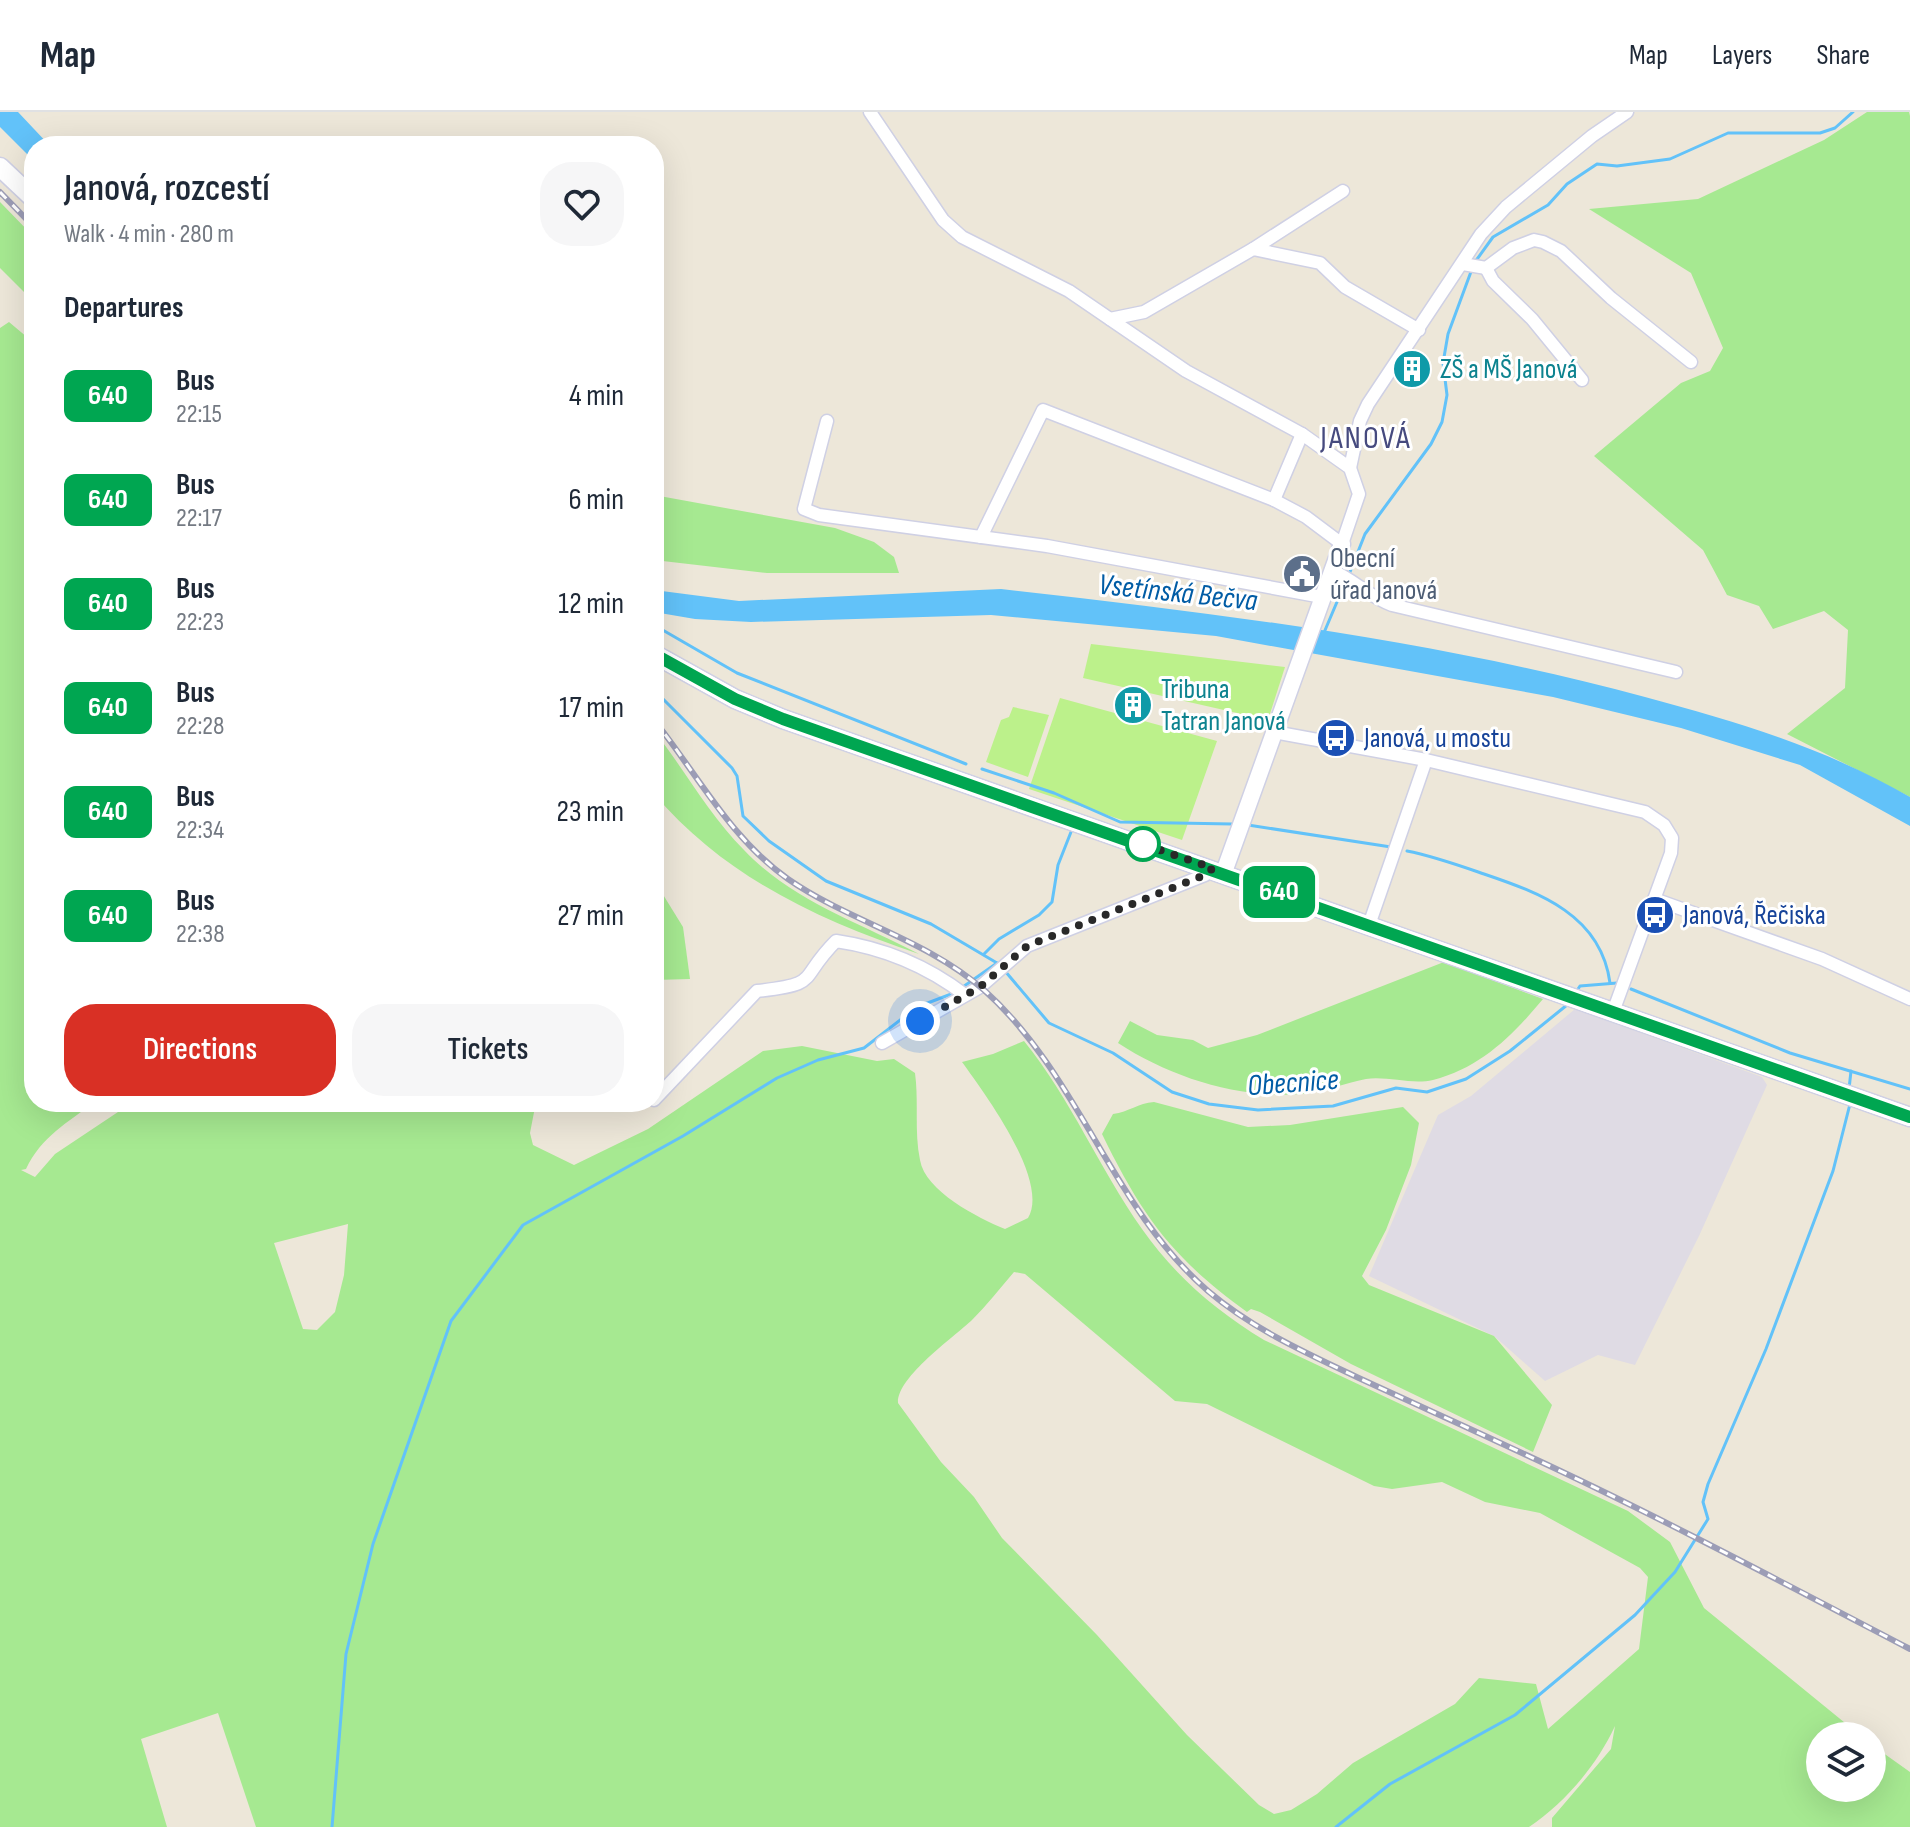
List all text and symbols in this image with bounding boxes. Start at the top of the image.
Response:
text: Map [40,33,96,78]
text: Map [1629,39,1668,72]
text: Layers [1712,39,1772,72]
text: Share [1816,39,1870,72]
button: heart [540,162,624,246]
text: Janová, rozcestí [64,166,270,211]
text: Walk · 4 min · 280 m [64,219,234,250]
text: Departures [64,290,184,326]
building icon: ZŠ a MŠ Janová [1391,348,1433,390]
place label: ZŠ a MŠ Janová [1440,353,1577,386]
text: Bus [176,363,215,399]
text: 4 min [569,378,624,414]
text: 640 [88,379,128,412]
text: 22:15 [176,399,222,430]
district label: JANOVÁ [1319,419,1412,458]
text: Bus [176,467,215,503]
text: 6 min [568,482,624,518]
text: 640 [88,483,128,516]
text: 22:17 [176,503,222,534]
place label: Obecní úřad Janová [1330,542,1437,607]
public building icon: Obecní úřad Janová [1281,553,1323,595]
water label: Vsetínská Bečva [1097,567,1259,619]
text: Bus [176,571,215,607]
text: 12 min [558,586,624,622]
text: 640 [88,587,128,620]
text: 22:23 [176,607,224,638]
place label: Tribuna Tatran Janová [1161,673,1286,738]
text: Bus [176,675,215,711]
building icon: Tribuna Tatran Janová [1112,684,1154,726]
text: 17 min [559,690,624,726]
text: 640 [88,691,128,724]
text: 22:28 [176,711,224,742]
bus stop icon: Janová, u mostu [1315,717,1357,759]
place label: Janová, u mostu [1363,722,1511,755]
text: Bus [176,779,215,815]
text: 23 min [557,794,624,830]
text: 640 [88,795,128,828]
text: 22:34 [176,815,224,846]
unlabelled marker [1126,827,1160,861]
line badge: 640 [1233,866,1325,918]
text: 640 [1259,875,1299,908]
text: Bus [176,883,215,919]
bus stop icon: Janová, Řečiska [1634,894,1676,936]
text: 27 min [557,898,624,934]
text: 640 [88,899,128,932]
place label: Janová, Řečiska [1682,899,1826,932]
text: 22:38 [176,919,225,950]
your location [900,1001,940,1041]
button: Directions [64,1004,336,1096]
button: Tickets [352,1004,624,1096]
water label: Obecnice [1246,1062,1340,1104]
map controls [1806,1722,1886,1802]
button: layers [1806,1722,1886,1802]

